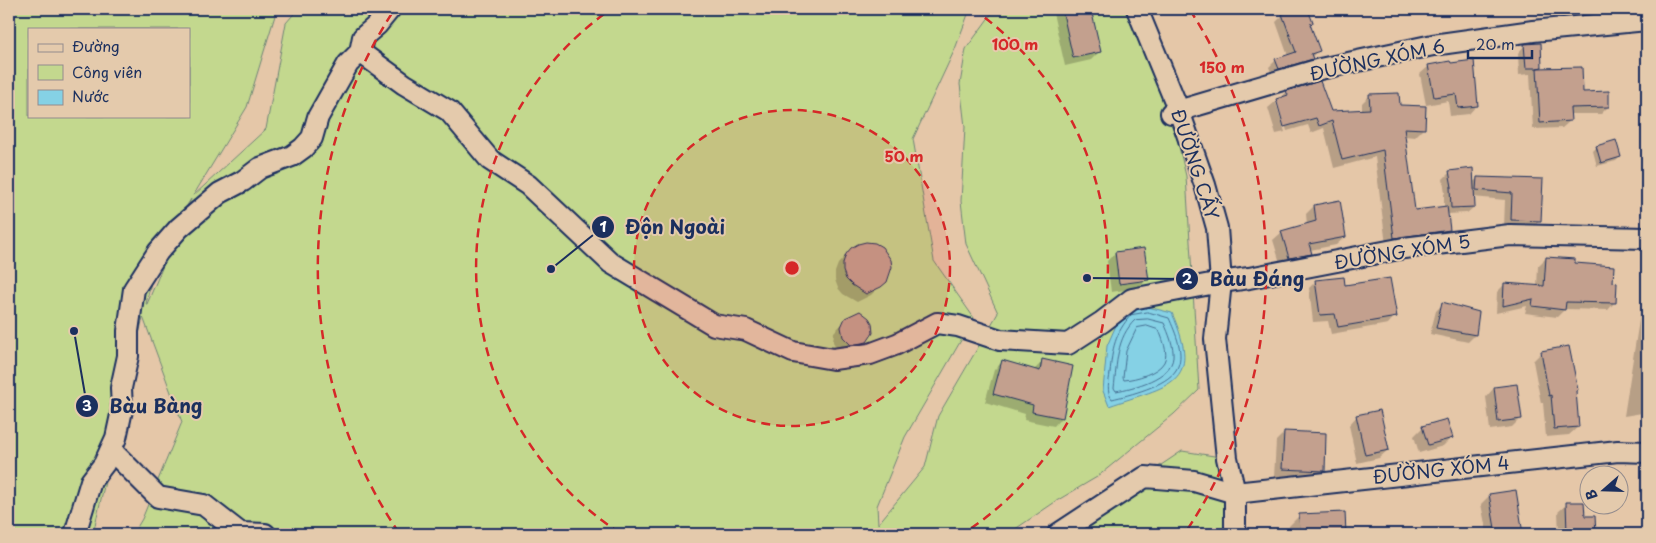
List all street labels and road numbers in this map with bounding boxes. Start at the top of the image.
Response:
street label: ĐƯỜNG XÓM 6 [1307,31,1447,87]
street label: ĐƯỜNG CẤY [1165,105,1227,223]
street label: ĐƯỜNG XÓM 5 [1332,227,1472,275]
street label: ĐƯỜNG XÓM 4 [1371,448,1511,490]

